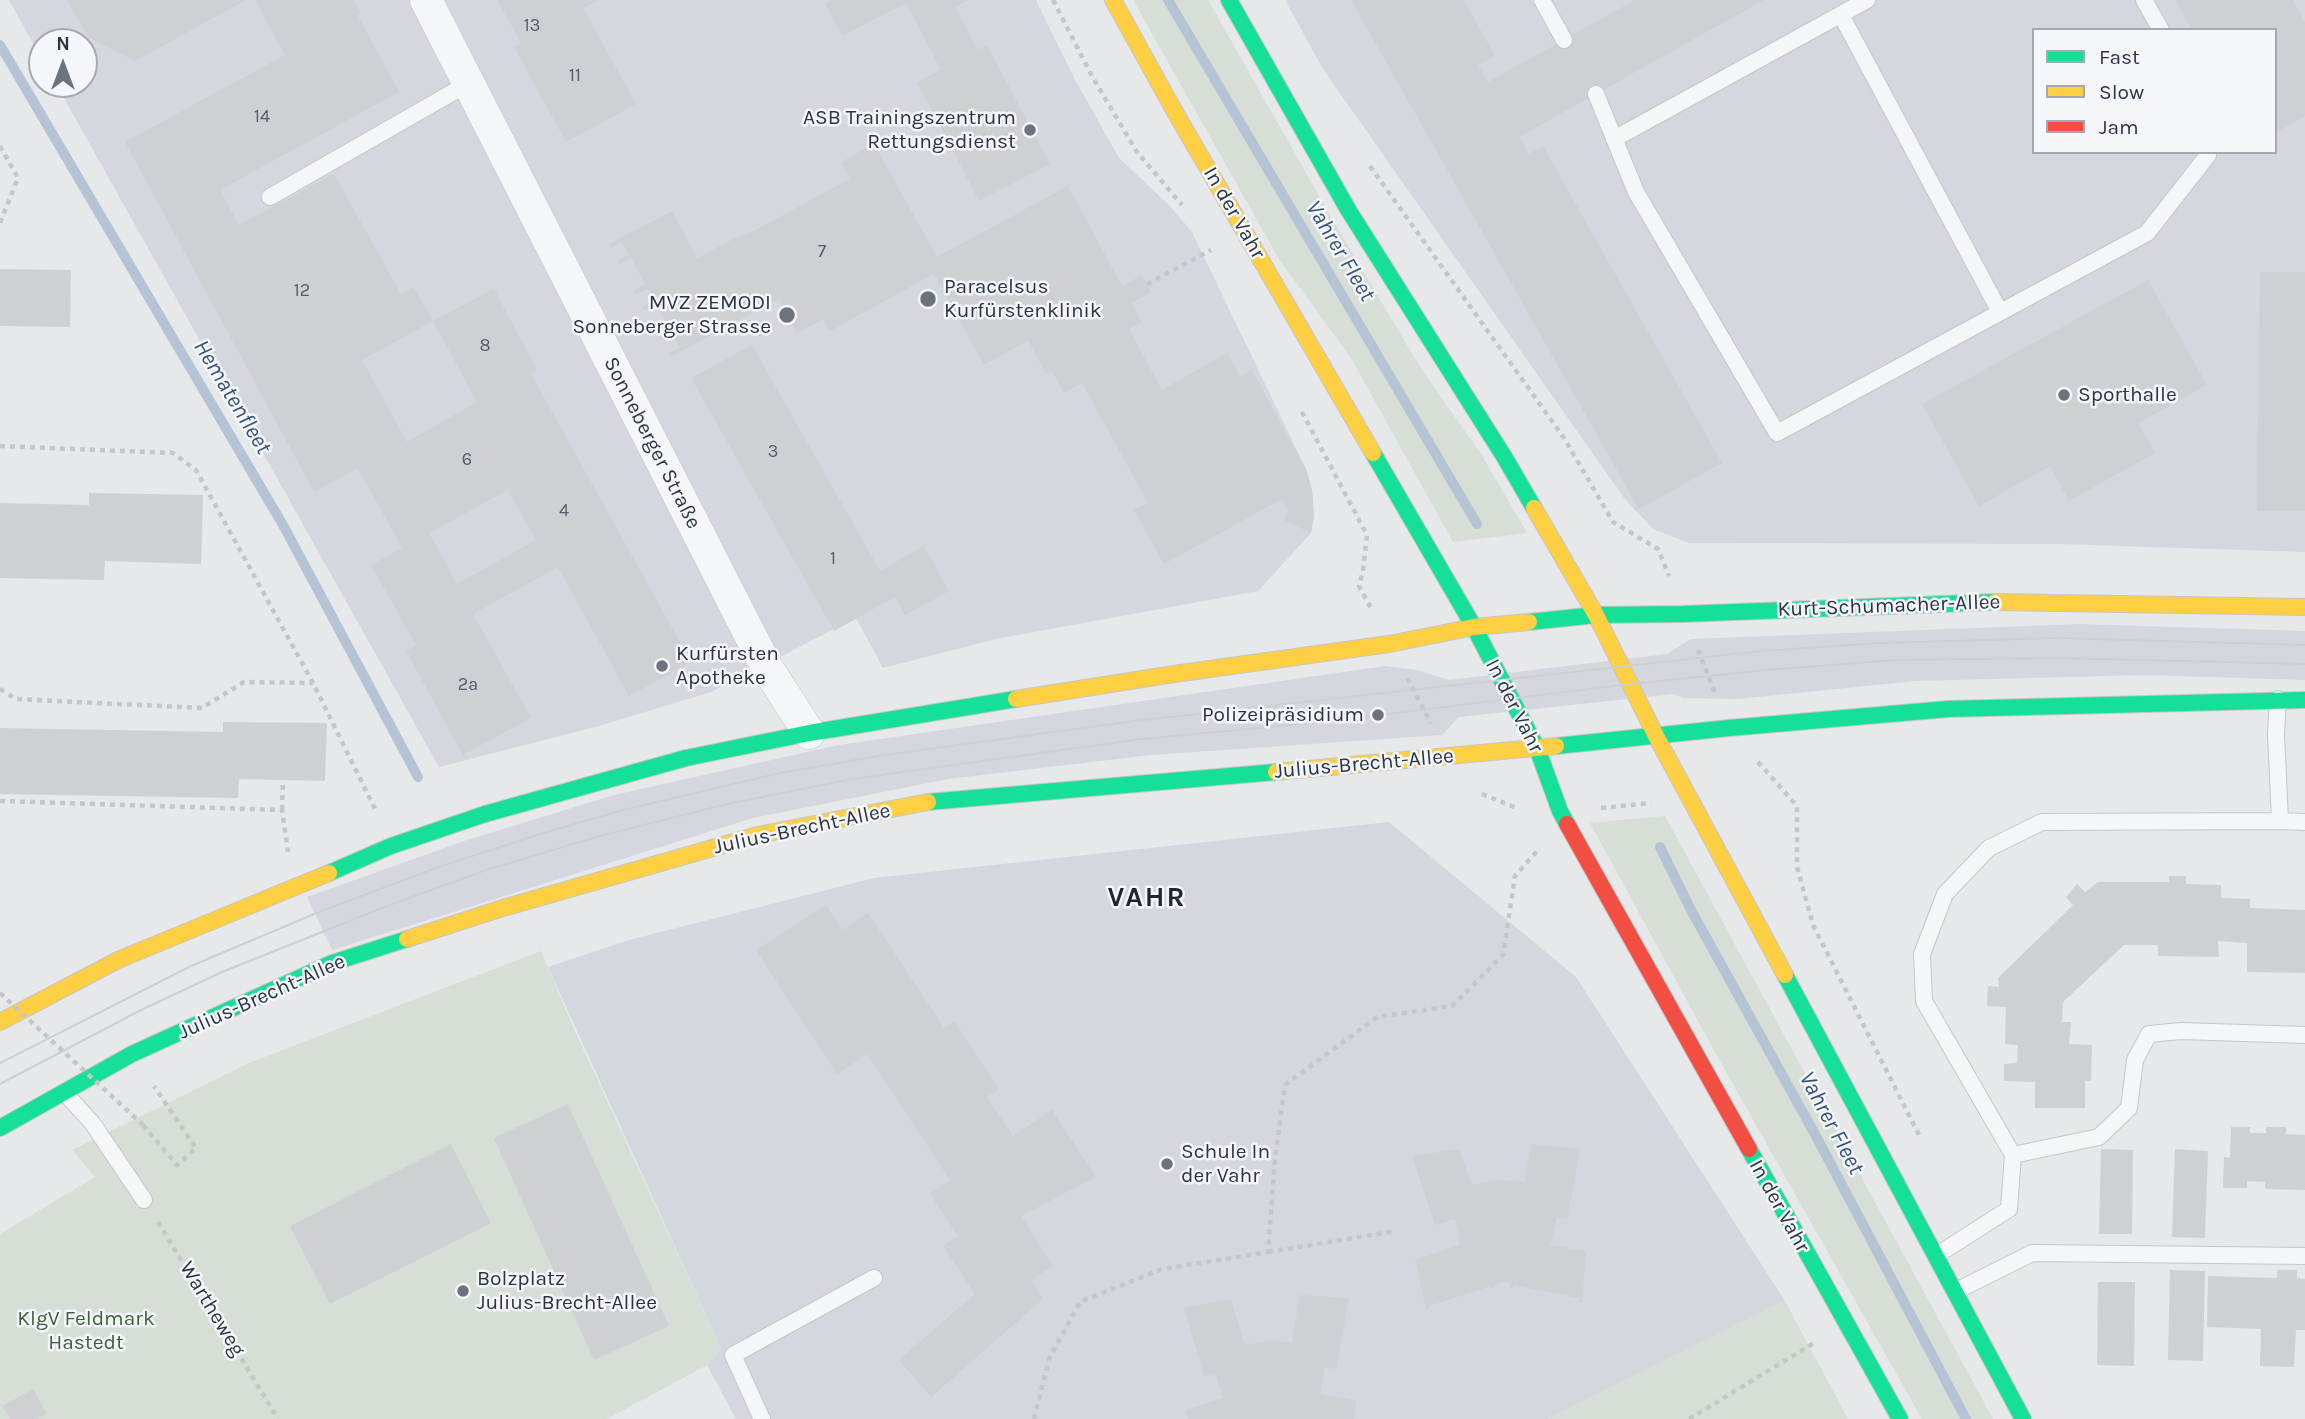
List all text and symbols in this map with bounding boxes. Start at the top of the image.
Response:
house number: 13 [524,15,540,37]
north arrow [28,28,98,98]
legend [2032,28,2277,154]
text: N [56,33,70,55]
text: Fast [2099,45,2140,69]
house number: 11 [569,65,581,87]
text: Slow [2099,80,2144,104]
place label: ASB Trainingszentrum Rettungsdienst [803,105,1016,155]
house number: 14 [254,106,270,128]
text: Jam [2099,115,2139,139]
marker: ASB Trainingszentrum Rettungsdienst [1022,122,1038,138]
street label: In der Vahr [1198,162,1270,264]
water label: Vahrer Fleet [1299,196,1381,306]
house number: 7 [818,241,826,263]
place label: Paracelsus Kurfürstenklinik [944,274,1102,324]
house number: 12 [294,280,310,302]
marker: Paracelsus Kurfürstenklinik [918,289,938,309]
place label: MVZ ZEMODI Sonneberger Strasse [572,290,771,340]
marker: MVZ ZEMODI Sonneberger Strasse [777,305,797,325]
water label: Hematenfleet [187,335,277,459]
house number: 8 [479,335,491,357]
street label: Sonneberger Straße [598,353,706,533]
place label: Sporthalle [2078,382,2177,408]
marker: Sporthalle [2056,387,2072,403]
house number: 3 [768,441,778,463]
house number: 6 [462,449,472,471]
house number: 4 [559,500,569,522]
house number: 1 [830,548,836,570]
street label: Kurt-Schumacher-Allee [1777,590,2001,622]
place label: Kurfürsten Apotheke [676,641,779,691]
street label: In der Vahr [1480,655,1548,757]
marker: Kurfürsten Apotheke [654,658,670,674]
house number: 2a [458,674,478,696]
place label: Polizeipräsidium [1202,702,1364,728]
marker: Polizeipräsidium [1370,707,1386,723]
street label: Julius-Brecht-Allee [1273,744,1455,784]
street label: Julius-Brecht-Allee [711,798,893,860]
district label: VAHR [1108,881,1186,915]
street label: Julius-Brecht-Allee [175,949,349,1045]
water label: Vahrer Fleet [1792,1067,1870,1179]
place label: Schule In der Vahr [1181,1139,1270,1189]
street label: In der Vahr [1743,1155,1815,1257]
marker: Schule In der Vahr [1159,1156,1175,1172]
street label: Wartheweg [174,1257,250,1361]
place label: Bolzplatz Julius-Brecht-Allee [477,1266,657,1316]
marker: Bolzplatz Julius-Brecht-Allee [455,1283,471,1299]
park label: KlgV Feldmark Hastedt [17,1306,155,1356]

